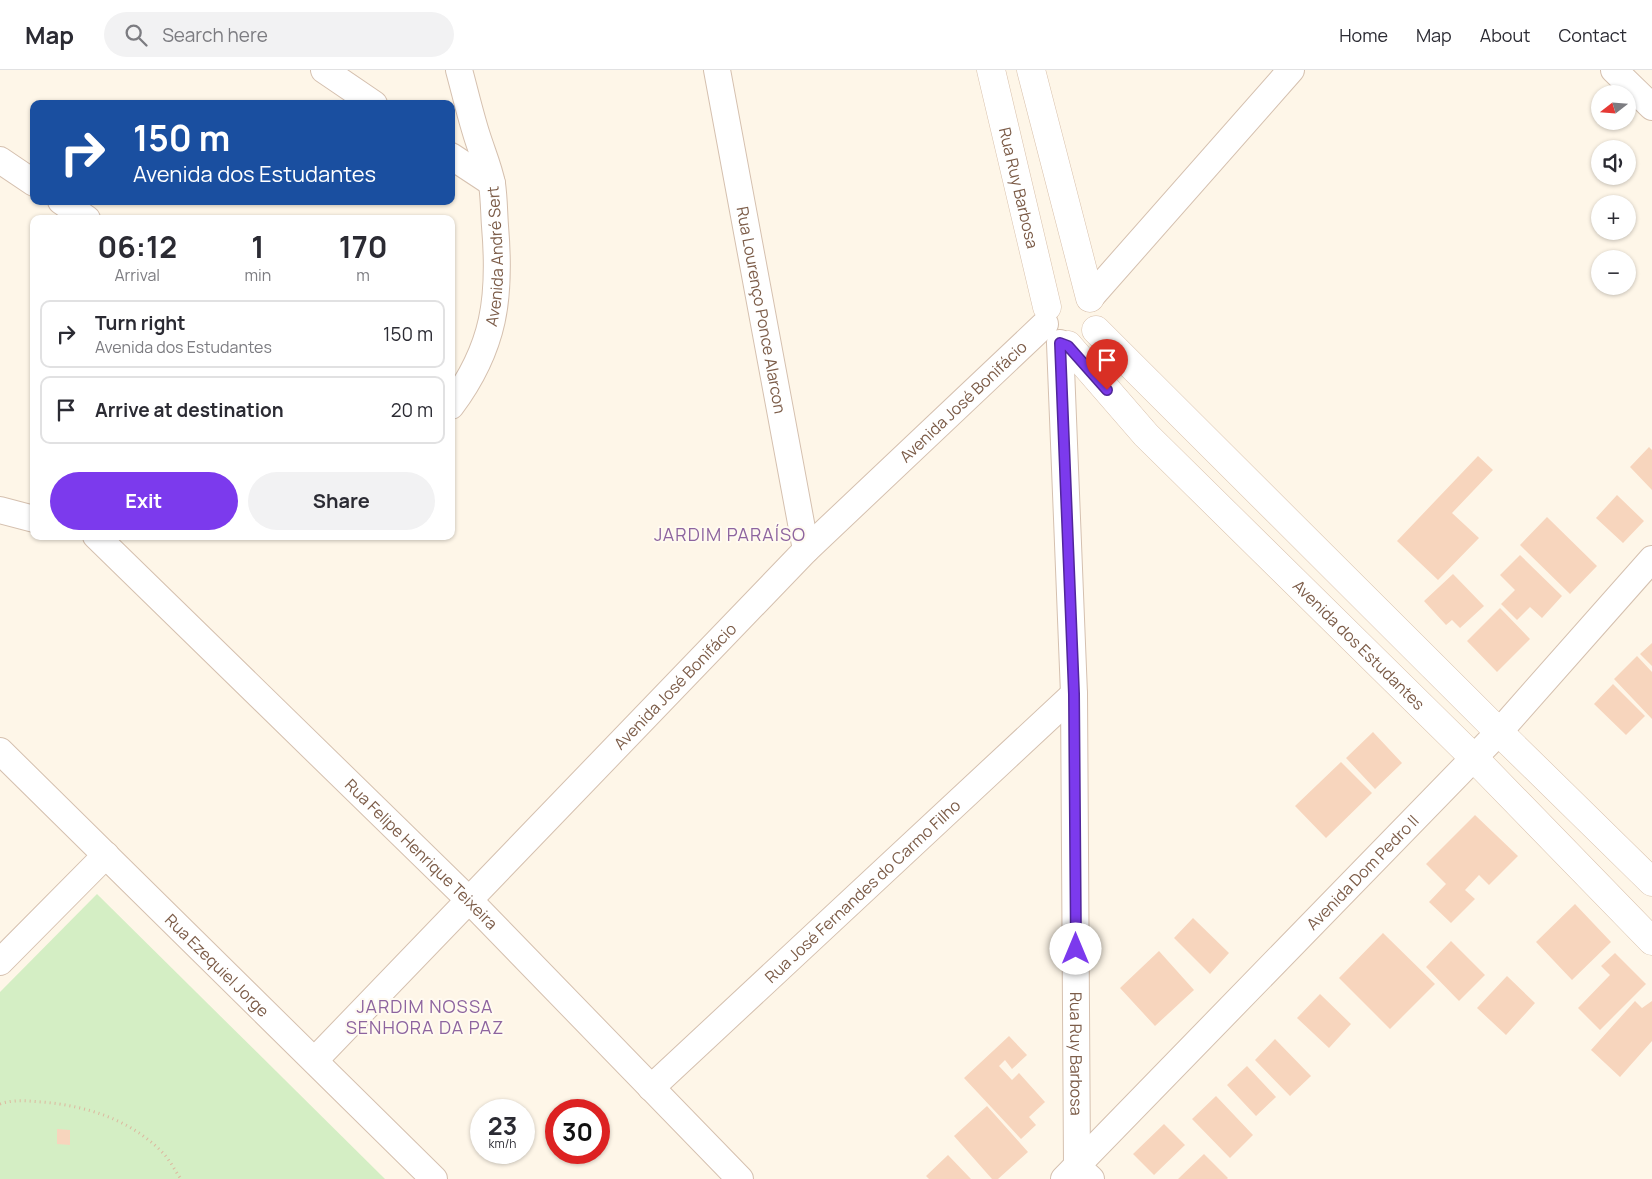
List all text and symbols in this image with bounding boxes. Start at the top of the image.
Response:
search box [104,12,454,57]
text: Map [25,18,74,51]
icon: search [122,21,150,49]
text: Search here [162,22,268,48]
text: Home [1339,23,1388,47]
text: Map [1416,23,1452,47]
text: About [1480,23,1530,47]
text: Contact [1558,23,1627,47]
north arrow [1591,85,1636,130]
map controls [1591,85,1636,295]
text: 150 m [133,114,230,162]
icon: right [50,120,115,185]
street label: Rua Ruy Barbosa [994,125,1044,250]
button: sound [1591,140,1636,185]
text: Avenida dos Estudantes [133,159,376,189]
street label: Avenida André Sert [480,185,508,328]
button: + [1591,195,1636,240]
street label: Rua Lourenço Ponce Alarcon [732,205,791,415]
text: 06:12 [97,226,177,267]
text: 1 [251,226,264,267]
text: 170 [339,226,388,267]
button: − [1591,250,1636,295]
text: Arrival [114,264,160,286]
text: min [244,264,271,286]
text: m [356,264,370,286]
text: Turn right [95,310,185,336]
icon: right [52,320,80,348]
text: 150 m [383,321,433,347]
text: Avenida dos Estudantes [95,336,272,358]
street label: Avenida José Bonifácio [894,336,1031,467]
pin [1086,339,1128,390]
icon: arrive [1093,346,1121,374]
icon: arrive [52,396,80,424]
text: Arrive at destination [95,397,284,423]
text: 20 m [391,397,433,423]
button: Exit [50,472,238,530]
button: Share [248,472,435,530]
district label: JARDIM PARAÍSO [654,522,806,546]
street label: Avenida dos Estudantes [1288,575,1430,715]
street label: Avenida José Bonifácio [609,618,741,754]
street label: Rua Felipe Henrique Teixeira [340,774,503,934]
street label: Rua José Fernandes do Carmo Filho [760,794,965,988]
street label: Avenida Dom Pedro II [1301,810,1424,935]
street label: Rua Ezequiel Jorge [160,909,274,1022]
position arrow [1049,922,1101,974]
street label: Rua Ruy Barbosa [1065,992,1088,1116]
district label: JARDIM NOSSA SENHORA DA PAZ [346,994,504,1039]
speed limit sign: 30 [545,1099,610,1164]
text: 23 [488,1108,517,1143]
text: km/h [489,1135,516,1152]

